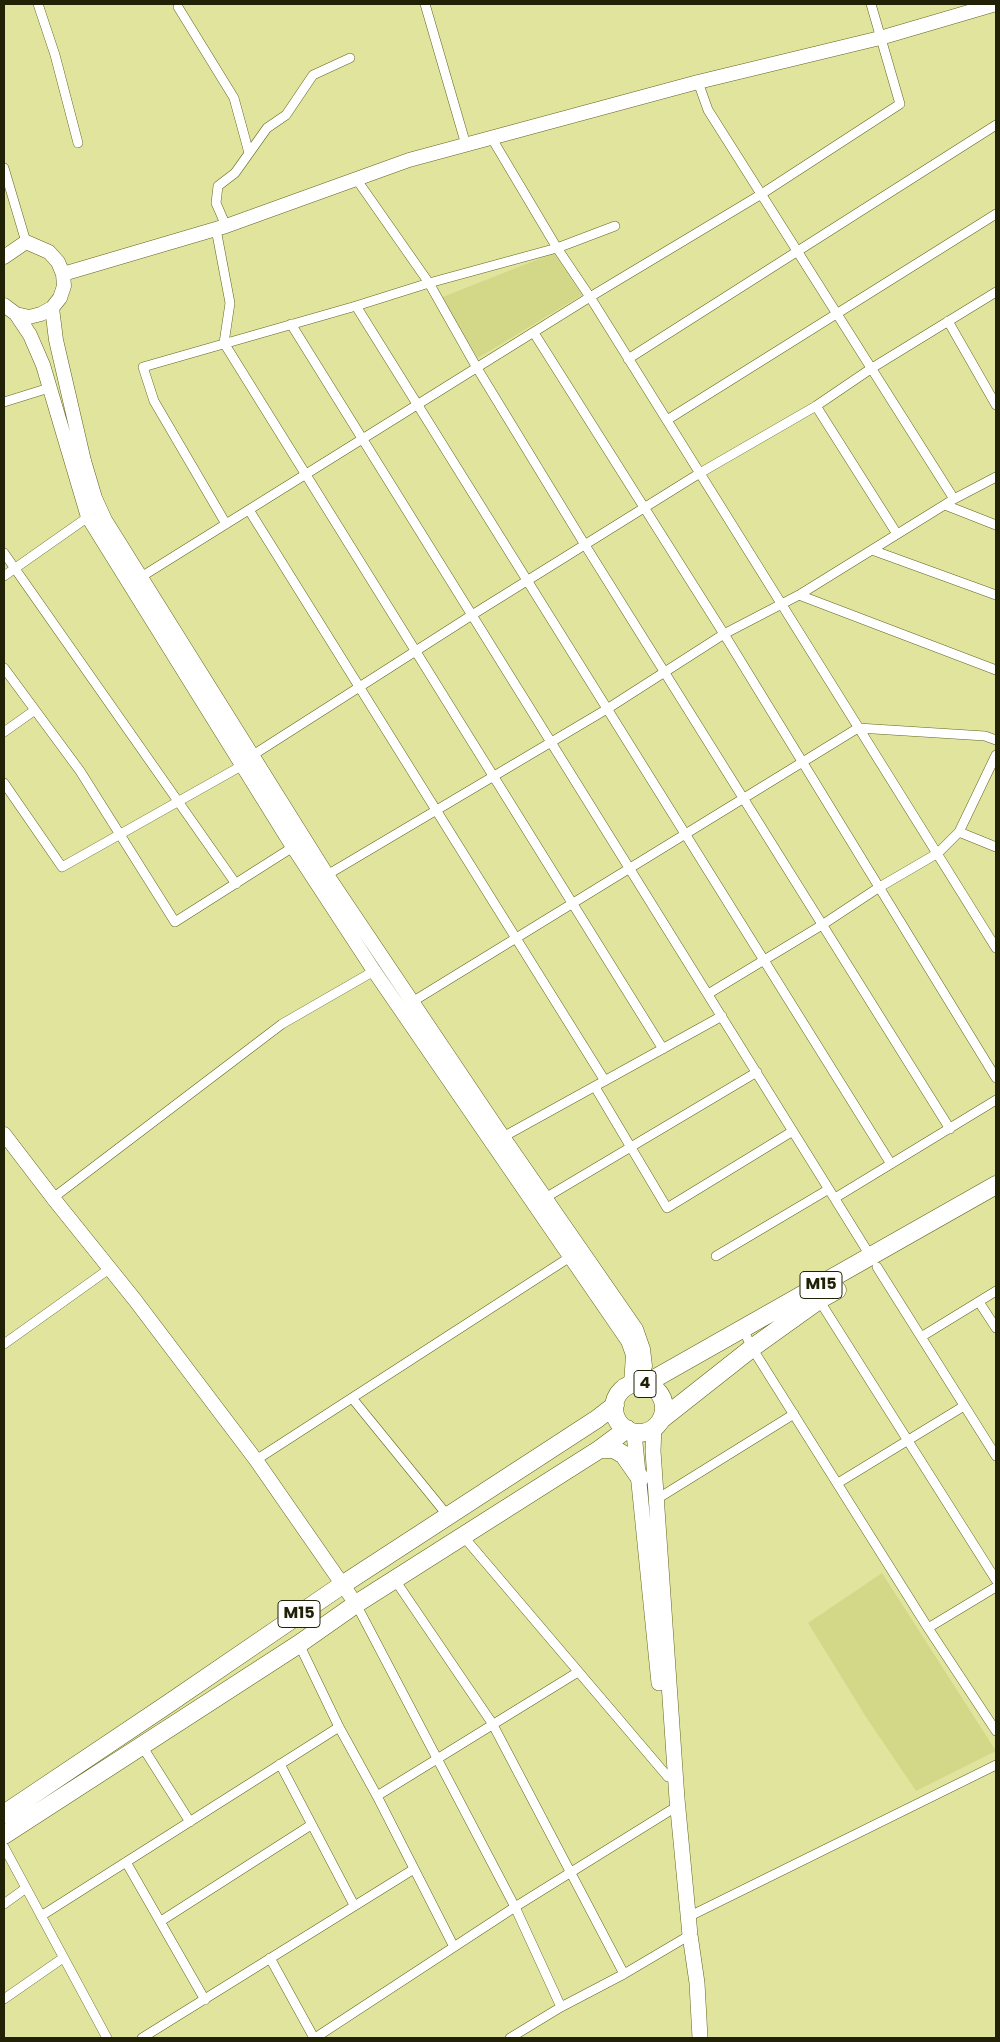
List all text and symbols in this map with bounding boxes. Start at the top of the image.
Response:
road number: M15 [800,1272,842,1298]
road number: 4 [634,1370,656,1398]
road number: M15 [278,1600,320,1628]

